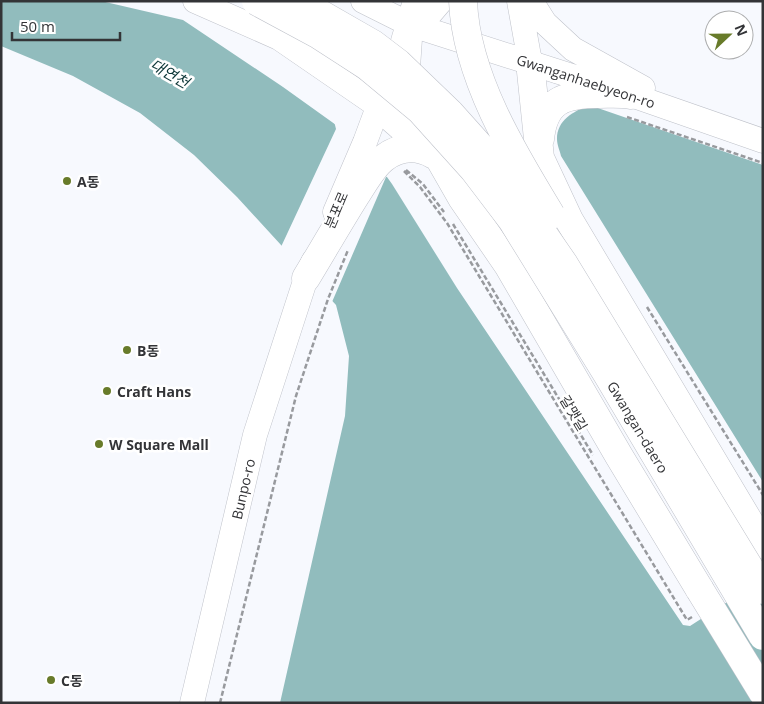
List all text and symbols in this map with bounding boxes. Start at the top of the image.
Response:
scale bar [12,10,120,42]
north arrow [704,10,754,60]
text: 50 m [20,16,55,36]
text: N [731,21,752,39]
street label: Gwanganhaebyeon-ro [514,50,658,112]
water label: 대연천 [147,54,195,93]
place label: A동 [77,172,100,191]
marker: A동 [61,175,73,187]
street label: 분포로 [320,188,352,231]
place label: B동 [137,341,159,360]
marker: B동 [121,344,133,356]
street label: Gwangan-daero [603,377,673,477]
place label: Craft Hans [117,382,191,401]
marker: Craft Hans [101,385,113,397]
street label: 갈맷길 [556,392,592,434]
place label: W Square Mall [109,435,209,454]
marker: W Square Mall [93,438,105,450]
street label: Bunpo-ro [227,457,259,521]
place label: C동 [61,671,83,690]
marker: C동 [45,674,57,686]

